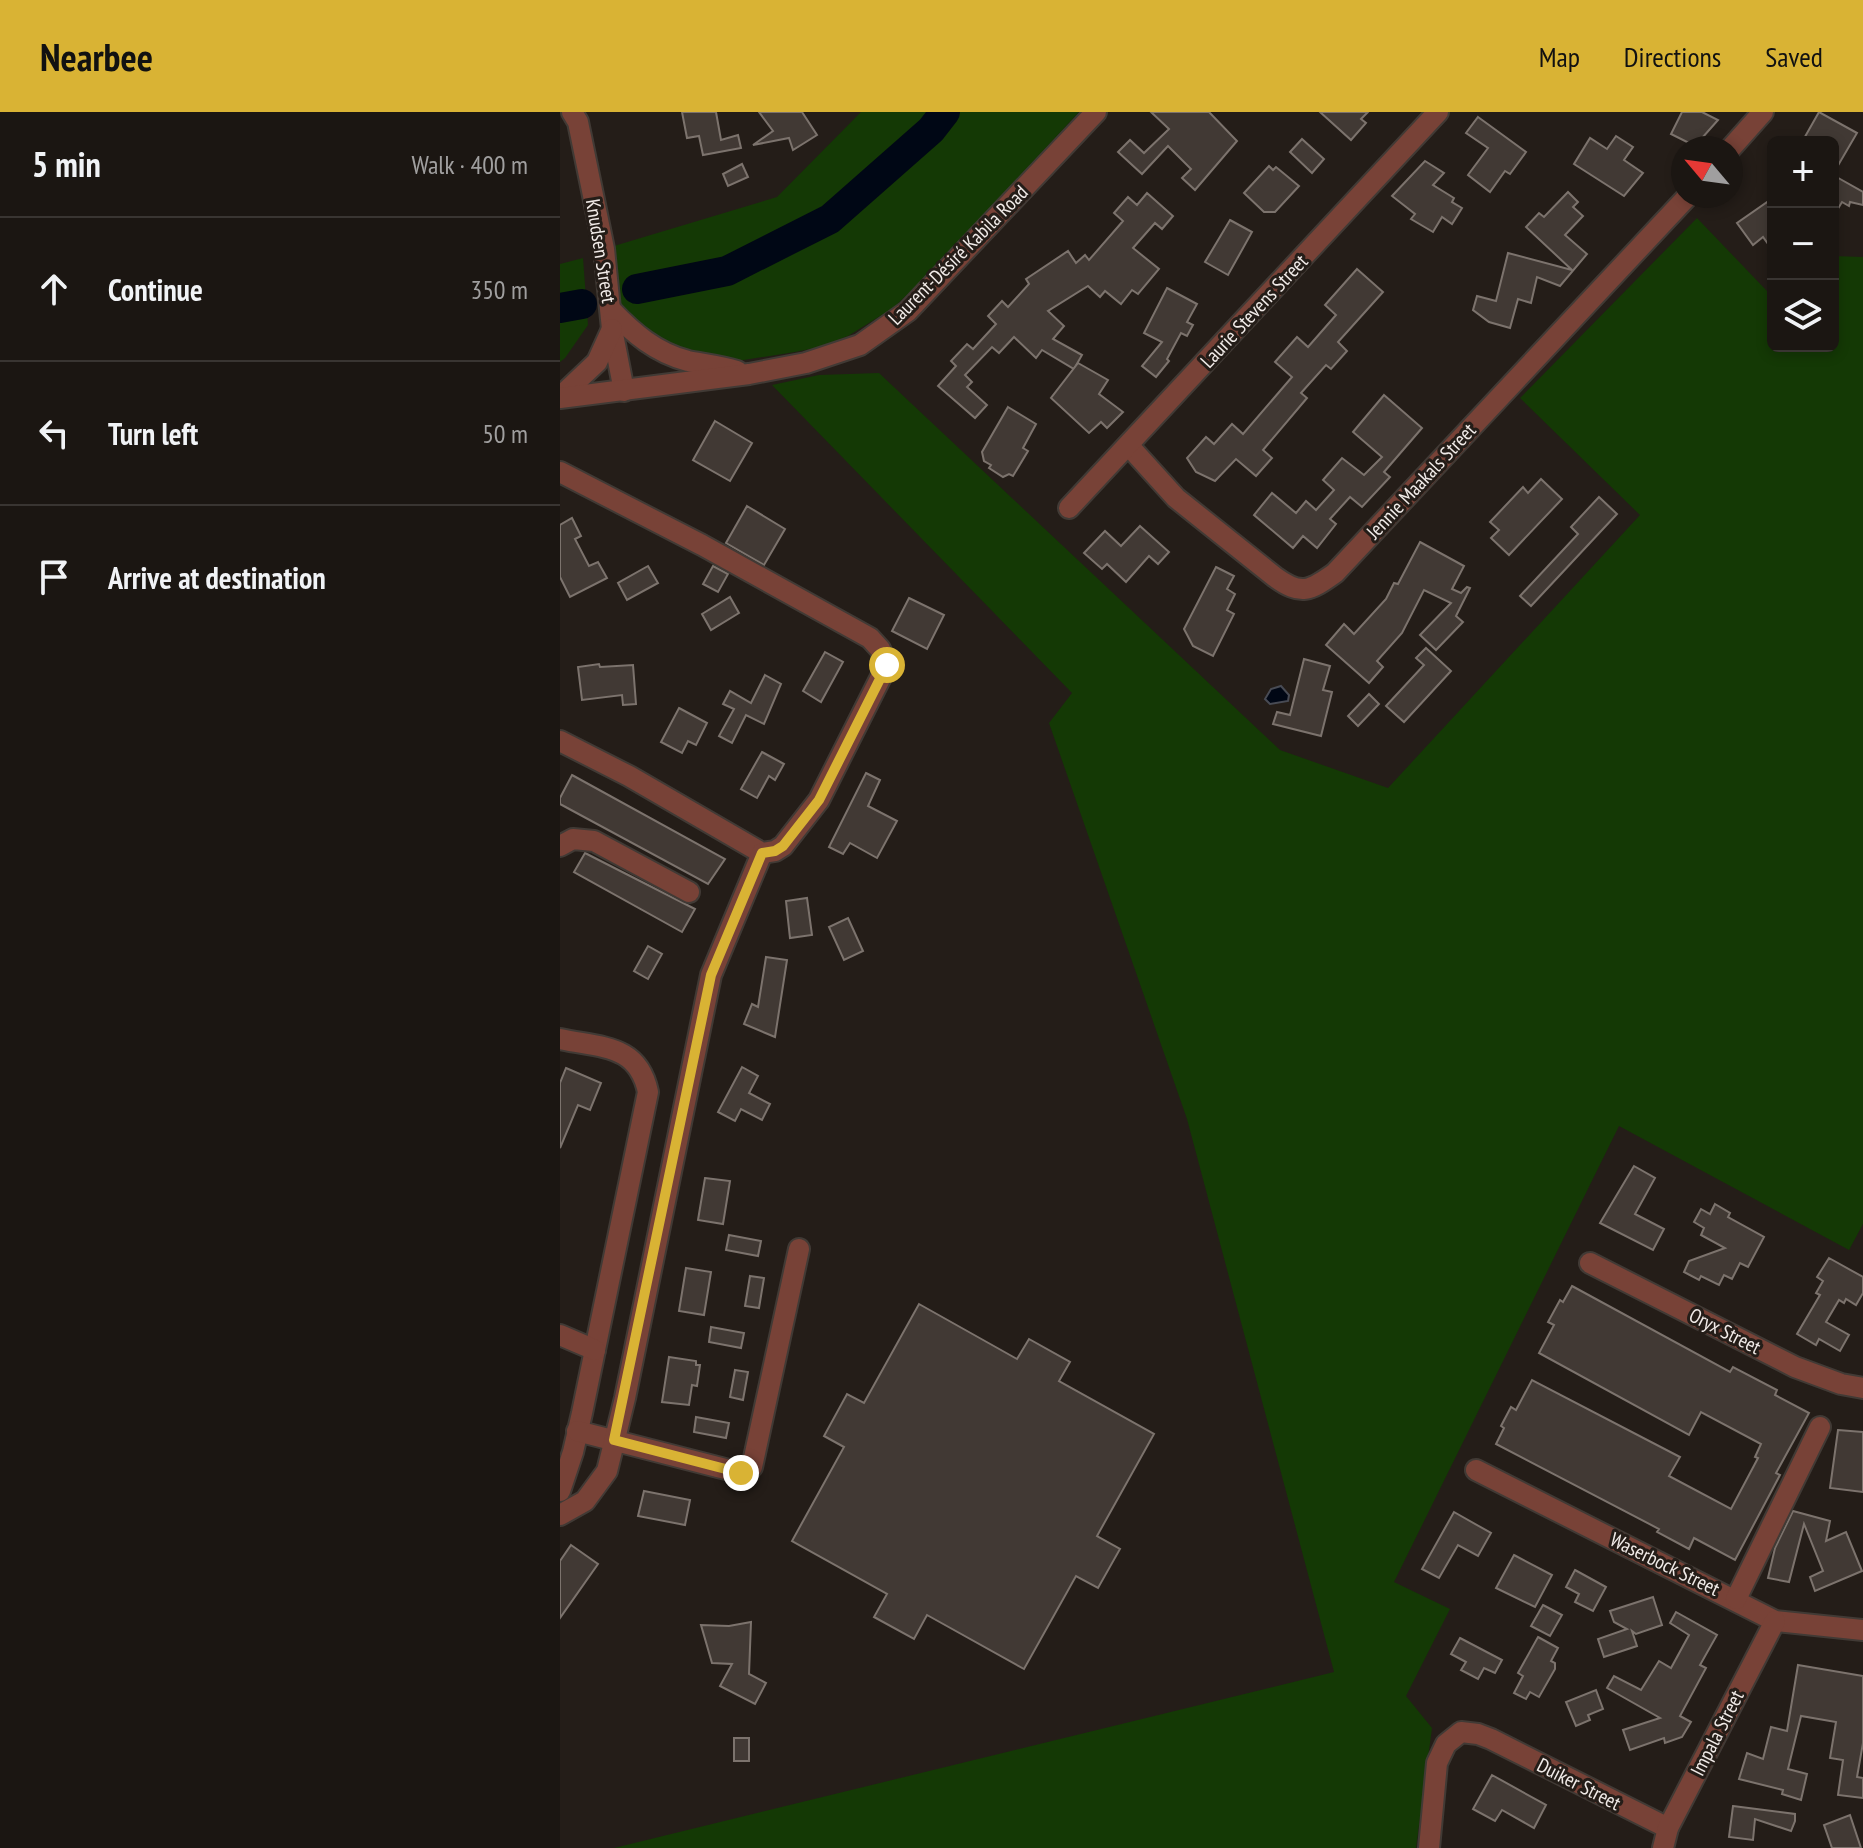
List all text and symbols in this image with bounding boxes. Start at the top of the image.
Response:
text: Nearbee [40,32,153,81]
text: Map [1539,38,1580,75]
text: Directions [1624,38,1721,75]
text: Saved [1765,38,1823,75]
north arrow [1671,136,1743,208]
map controls [1767,136,1839,352]
button: + [1767,136,1839,208]
text: 5 min [32,142,101,186]
text: Walk · 400 m [411,148,528,181]
street label: Laurent-Désiré Kabila Road [883,180,1033,330]
street label: Knudsen Street [580,197,622,305]
button: − [1767,208,1839,280]
street label: Laurie Stevens Street [1195,248,1314,373]
icon: ahead [32,267,76,311]
text: Continue [108,270,203,309]
text: 350 m [470,273,528,306]
button: layers [1767,280,1839,352]
icon: left [32,411,76,455]
text: Turn left [108,414,198,453]
text: 50 m [482,417,528,450]
street label: Jennie Maakals Street [1360,417,1482,545]
icon: arrive [32,555,76,599]
text: Arrive at destination [108,558,326,597]
route start [869,647,905,683]
street label: Oryx Street [1685,1302,1766,1360]
route end [723,1455,759,1491]
street label: Waserbock Street [1606,1526,1724,1602]
street label: Impala Street [1684,1685,1750,1780]
street label: Duiker Street [1533,1752,1626,1816]

